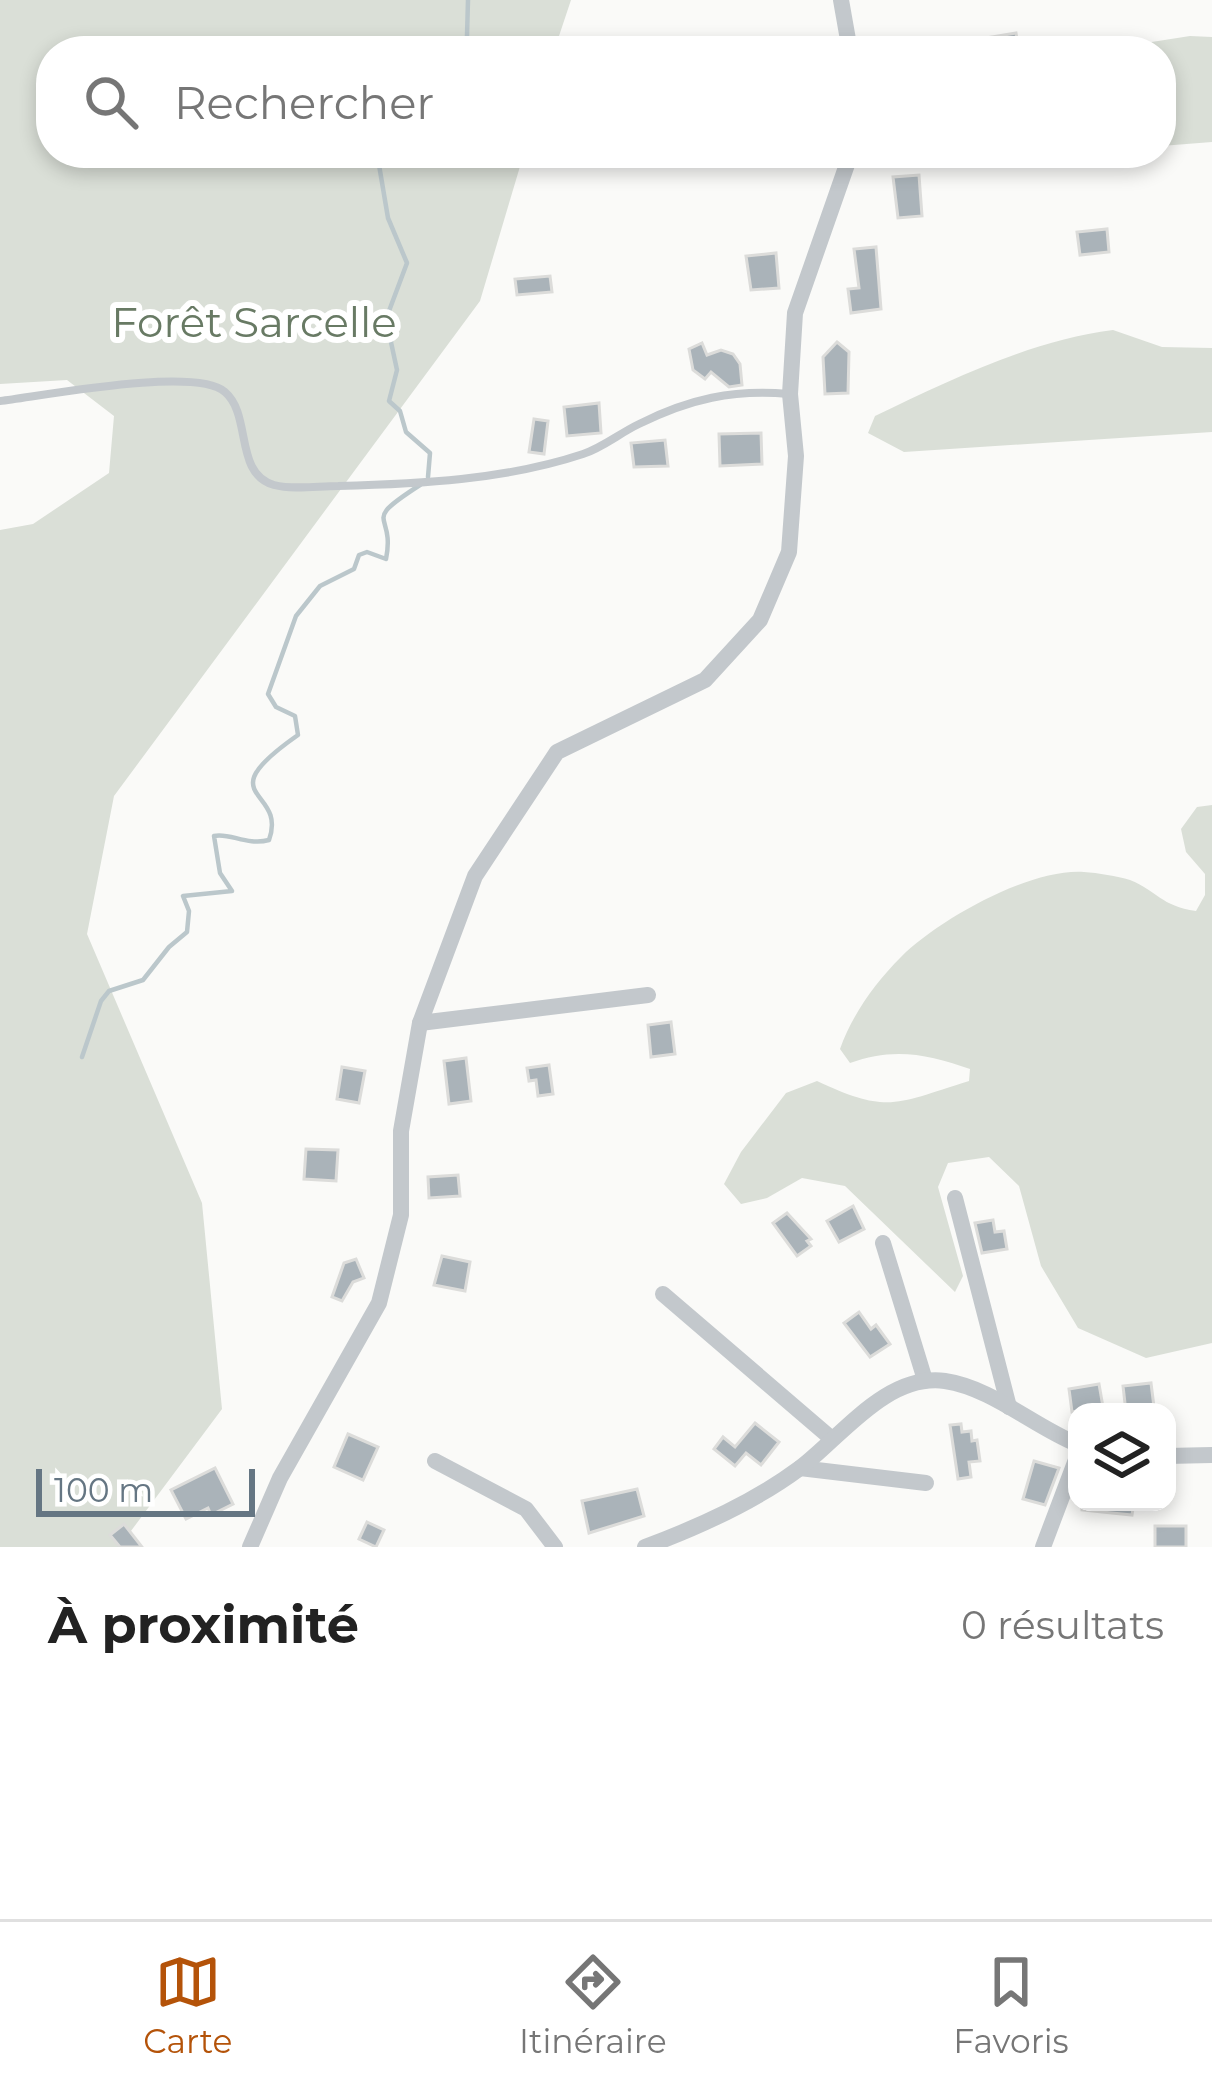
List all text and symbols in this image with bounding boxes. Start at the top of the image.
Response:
search box [36,36,1176,168]
icon: search [78,69,144,135]
text: Rechercher [174,75,434,130]
park label: Forêt Sarcelle [111,296,397,348]
map controls [1068,1403,1176,1511]
button: layers [1068,1403,1176,1511]
scale bar [36,1463,255,1516]
text: 100 m [54,1470,153,1510]
text: À proximité [48,1594,359,1656]
text: 0 résultats [961,1601,1164,1649]
tab: Carte [143,1949,232,2061]
tab: Itinéraire [519,1949,667,2061]
tab: Favoris [953,1949,1069,2061]

